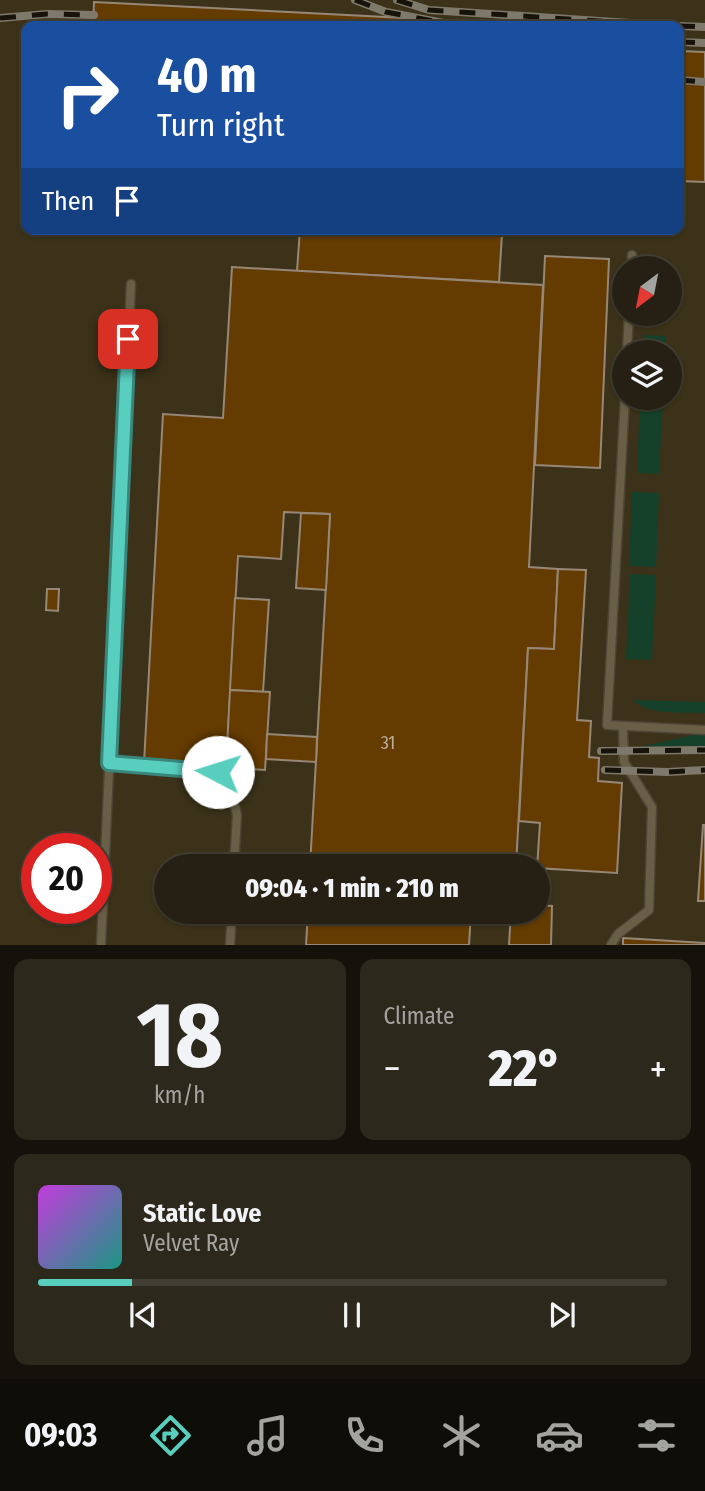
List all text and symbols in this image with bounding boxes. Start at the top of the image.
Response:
text: 40 m [157,46,257,105]
icon: right [42,49,133,140]
text: Turn right [157,106,284,144]
icon: arrive [108,182,146,220]
text: Then [42,186,94,217]
north arrow [612,256,682,326]
map controls [612,256,682,410]
pin [98,309,158,369]
icon: arrive [109,320,147,358]
button: layers [612,340,682,410]
house number: 31 [381,732,395,754]
position arrow [181,735,255,809]
speed limit sign: 20 [21,833,112,924]
text: 09:04 · 1 min · 210 m [245,873,459,904]
text: 18 [136,981,223,1090]
text: Climate [384,1002,454,1030]
text: 22° [489,1037,562,1100]
text: − [384,1046,401,1092]
text: + [650,1046,667,1092]
text: km/h [154,1081,205,1109]
text: Static Love [143,1198,261,1229]
text: Velvet Ray [143,1229,239,1257]
icon: previous [124,1296,162,1334]
icon: pause [333,1296,371,1334]
icon: next [543,1296,581,1334]
icon: directions [146,1411,195,1460]
icon: music [243,1411,292,1460]
icon: phone [340,1411,389,1460]
icon: climate [437,1411,486,1460]
icon: car [535,1411,584,1460]
icon: filters [632,1411,681,1460]
text: 09:03 [24,1416,98,1454]

